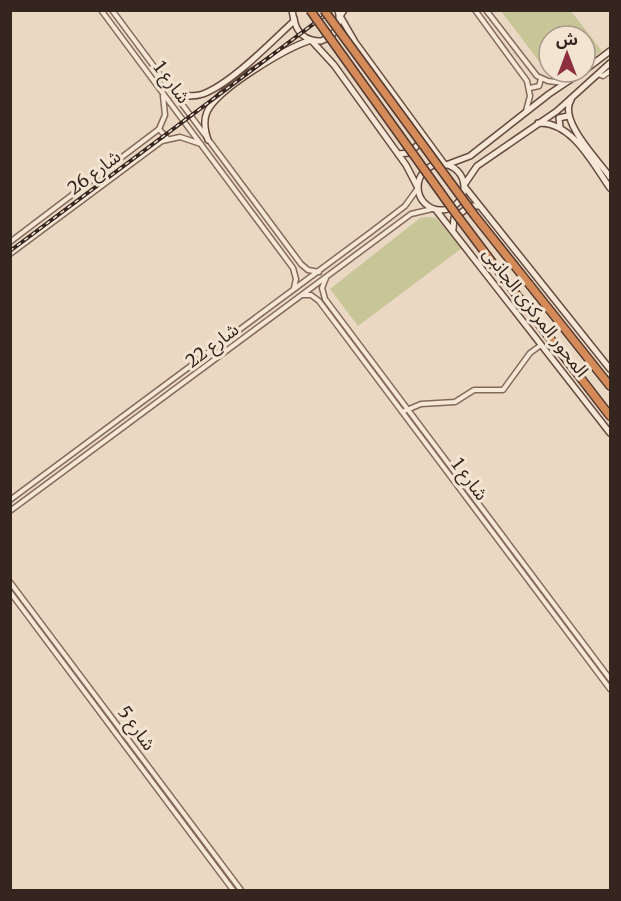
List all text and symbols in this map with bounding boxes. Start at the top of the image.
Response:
north arrow [537,24,597,84]
text: ش [556,29,578,49]
street label: شارع 1 [146,56,195,110]
street label: شارع 26 [63,145,127,202]
street label: المحور المركزى الجانبى [478,243,594,381]
street label: شارع 22 [181,318,245,375]
street label: شارع 1 [444,453,493,507]
street label: شارع 5 [111,701,161,757]

